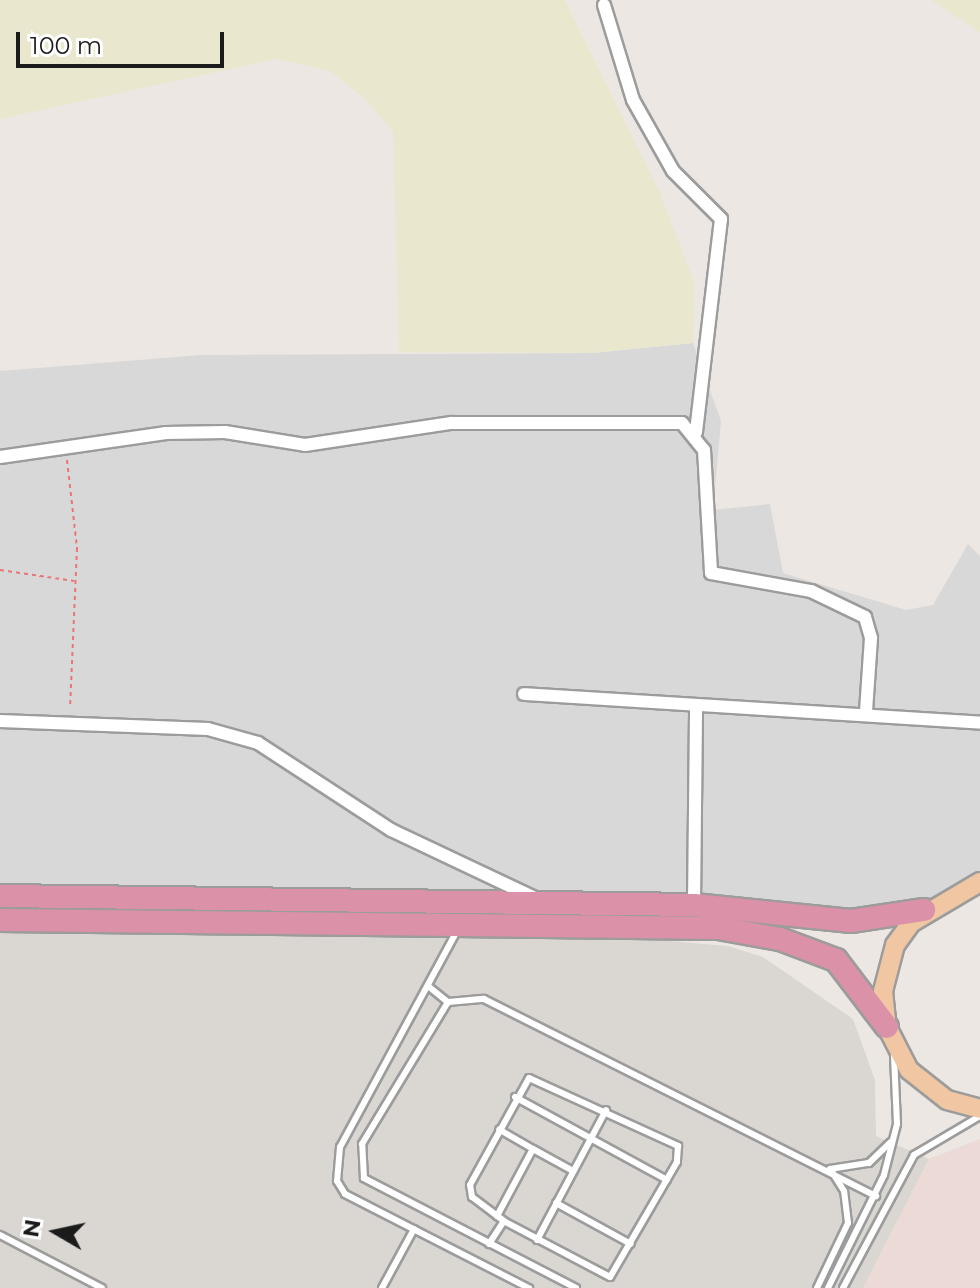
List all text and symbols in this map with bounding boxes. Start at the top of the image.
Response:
scale bar [20,16,228,66]
text: 100 m [30,31,102,60]
north arrow [16,1192,96,1272]
text: N [17,1217,47,1239]

